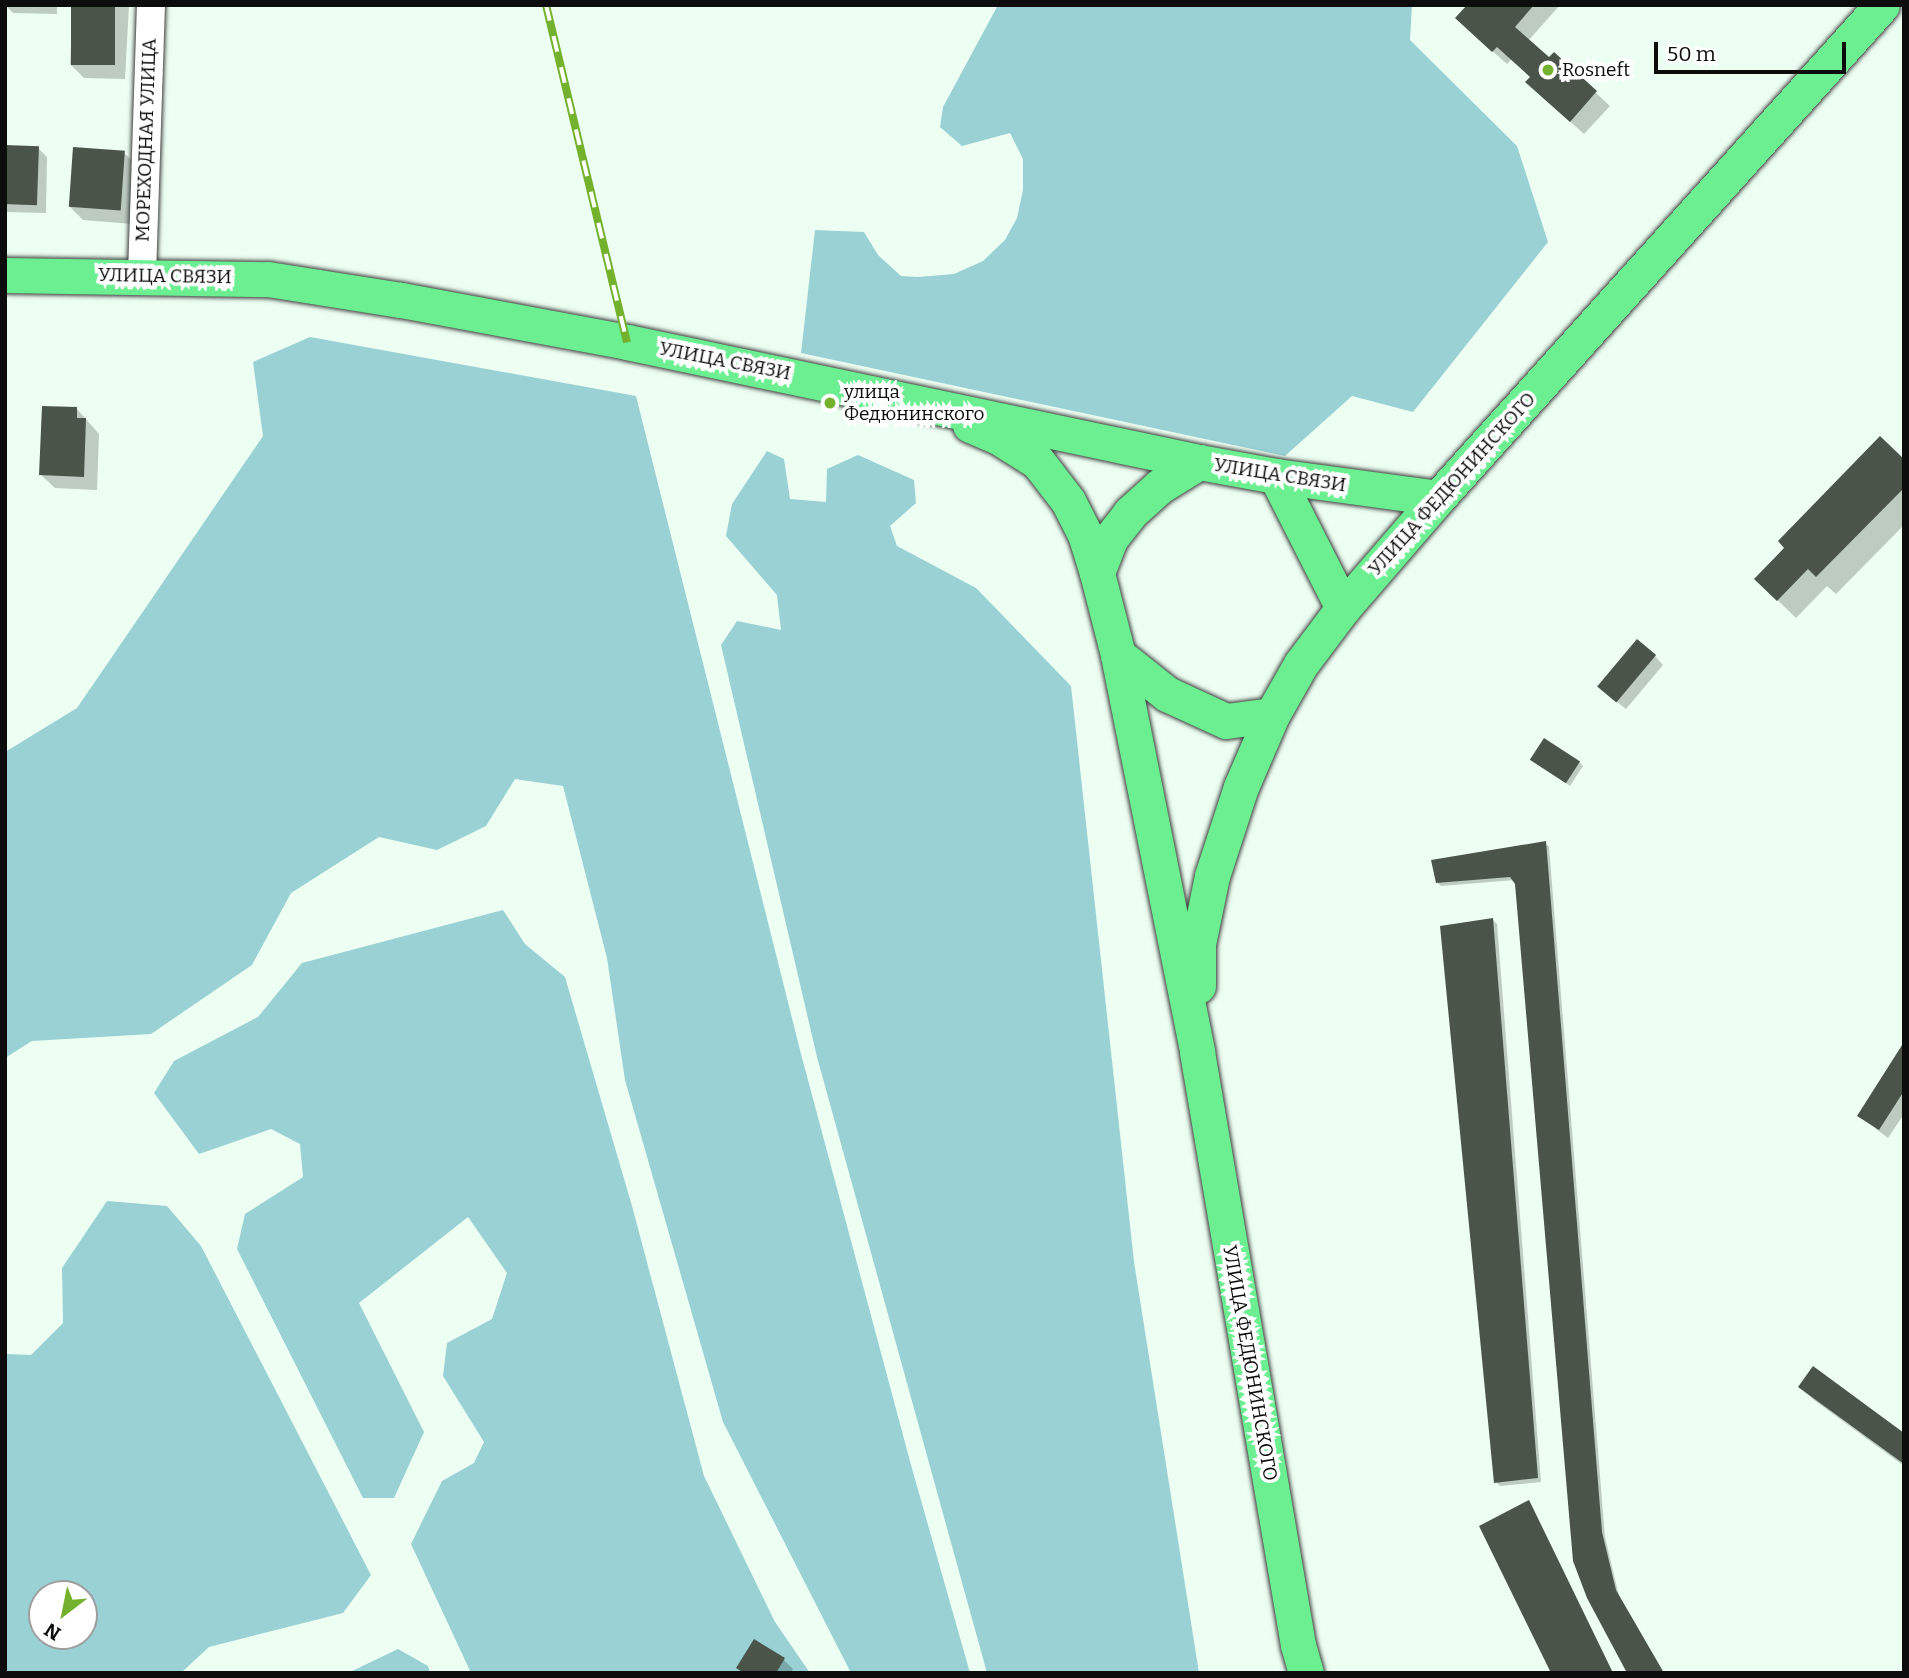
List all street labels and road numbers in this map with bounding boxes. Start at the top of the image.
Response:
street label: МОРЕХОДНАЯ УЛИЦА [131,38,161,242]
street label: УЛИЦА СВЯЗИ [98,263,232,289]
street label: УЛИЦА СВЯЗИ [657,337,793,385]
street label: УЛИЦА ФЕДЮНИНСКОГО [1364,388,1540,580]
street label: УЛИЦА СВЯЗИ [1212,453,1348,497]
street label: УЛИЦА ФЕДЮНИНСКОГО [1218,1243,1282,1483]

